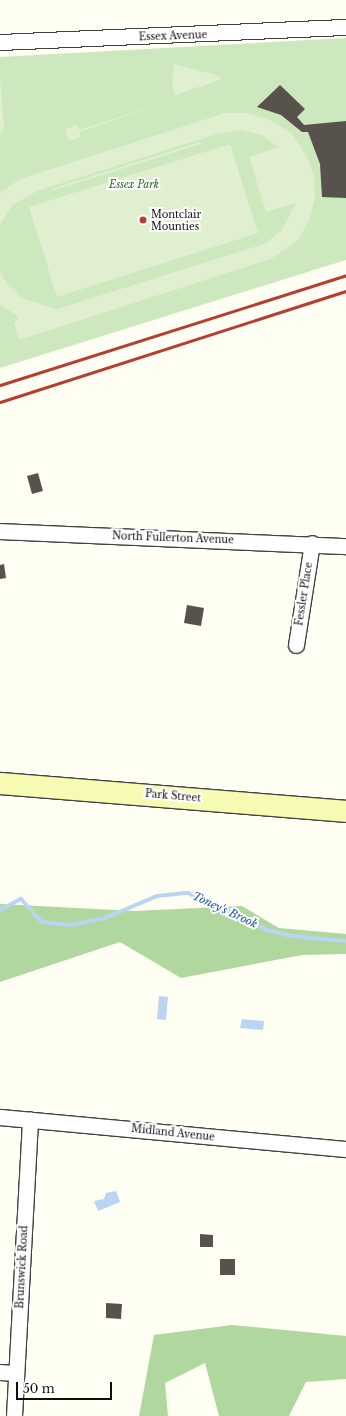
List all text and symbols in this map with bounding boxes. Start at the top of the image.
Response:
street label: Essex Avenue [138,29,208,43]
park label: Essex Park [109,179,159,191]
place label: Montclair Mounties [151,208,201,232]
marker: Montclair Mounties [138,215,148,225]
street label: North Fullerton Avenue [112,530,234,546]
street label: Fessler Place [293,561,315,627]
street label: Park Street [144,788,202,804]
water label: Toney's Brook [190,889,260,931]
street label: Midland Avenue [130,1123,216,1143]
street label: Brunswick Road [14,1225,30,1309]
scale bar [18,1374,114,1400]
text: 50 m [23,1381,55,1396]

